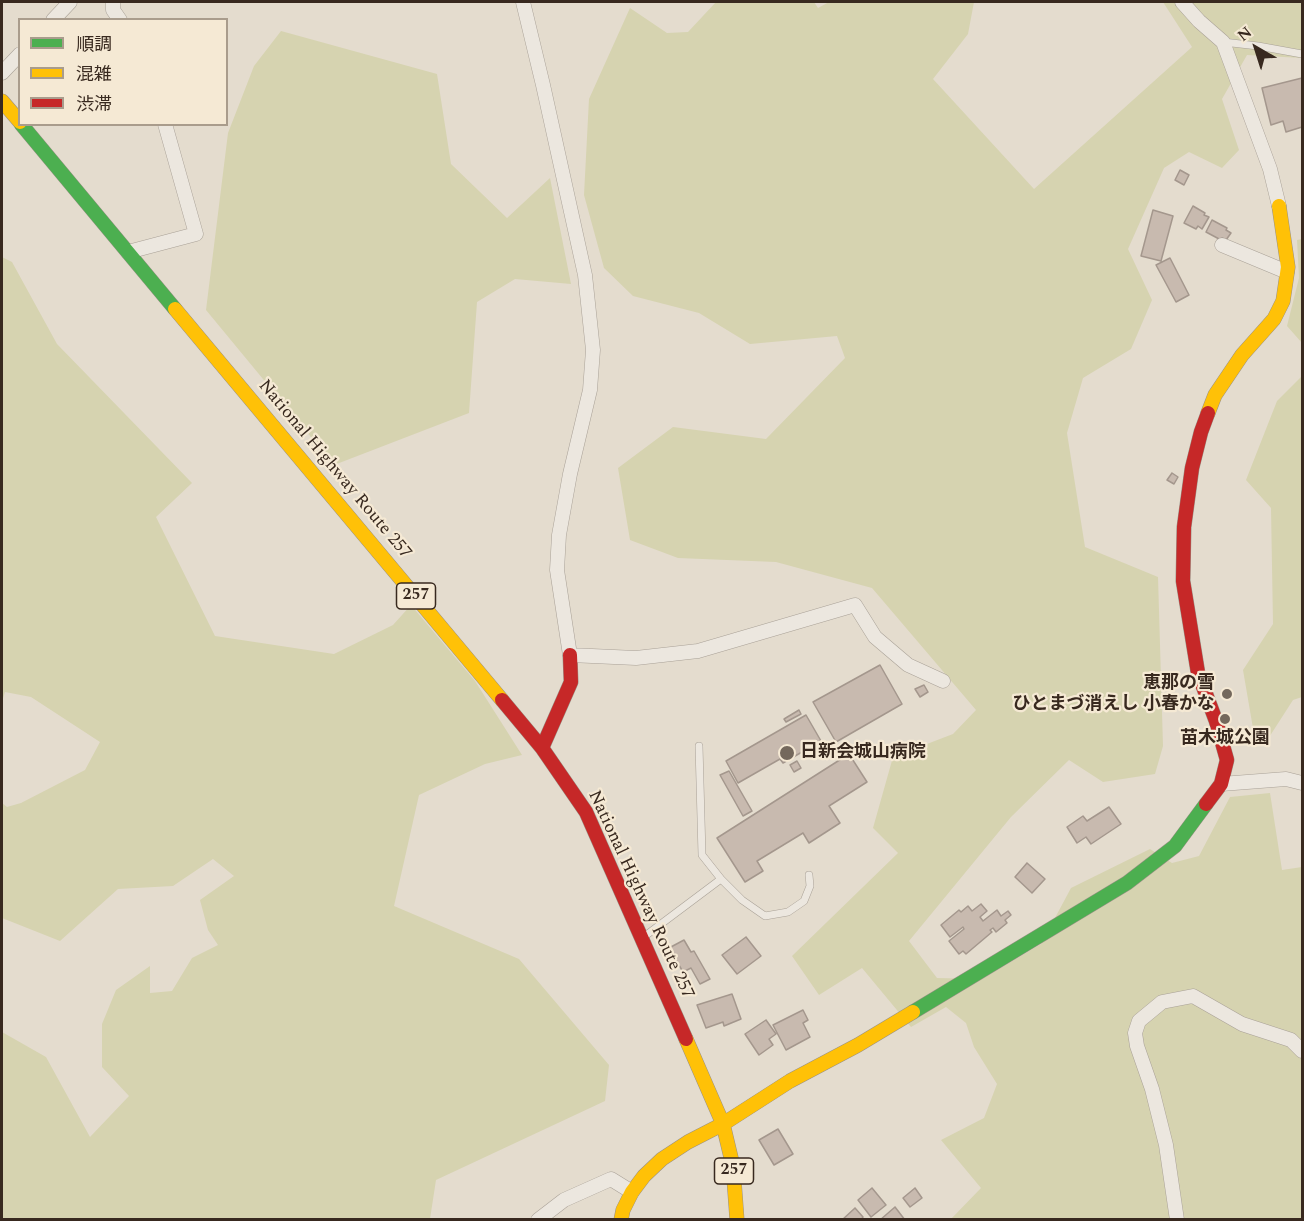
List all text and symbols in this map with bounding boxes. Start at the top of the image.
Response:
legend [18,18,228,126]
north arrow [1226,18,1286,78]
text: N [1232,21,1257,47]
text: 順調 [76,31,112,58]
text: 混雑 [76,61,112,88]
text: 渋滞 [76,91,112,118]
street label: National Highway Route 257 [253,376,415,564]
road number: 257 [396,583,436,609]
place label: 恵那の雪 ひとまづ消えし 小春かな [1013,673,1215,716]
marker: 恵那の雪 ひとまづ消えし 小春かな [1220,687,1234,701]
marker: 苗木城公園 [1218,712,1232,726]
place label: 苗木城公園 [1180,728,1270,750]
place label: 日新会城山病院 [800,742,926,764]
marker: 日新会城山病院 [778,744,796,762]
street label: National Highway Route 257 [582,787,698,1003]
road number: 257 [714,1158,754,1184]

